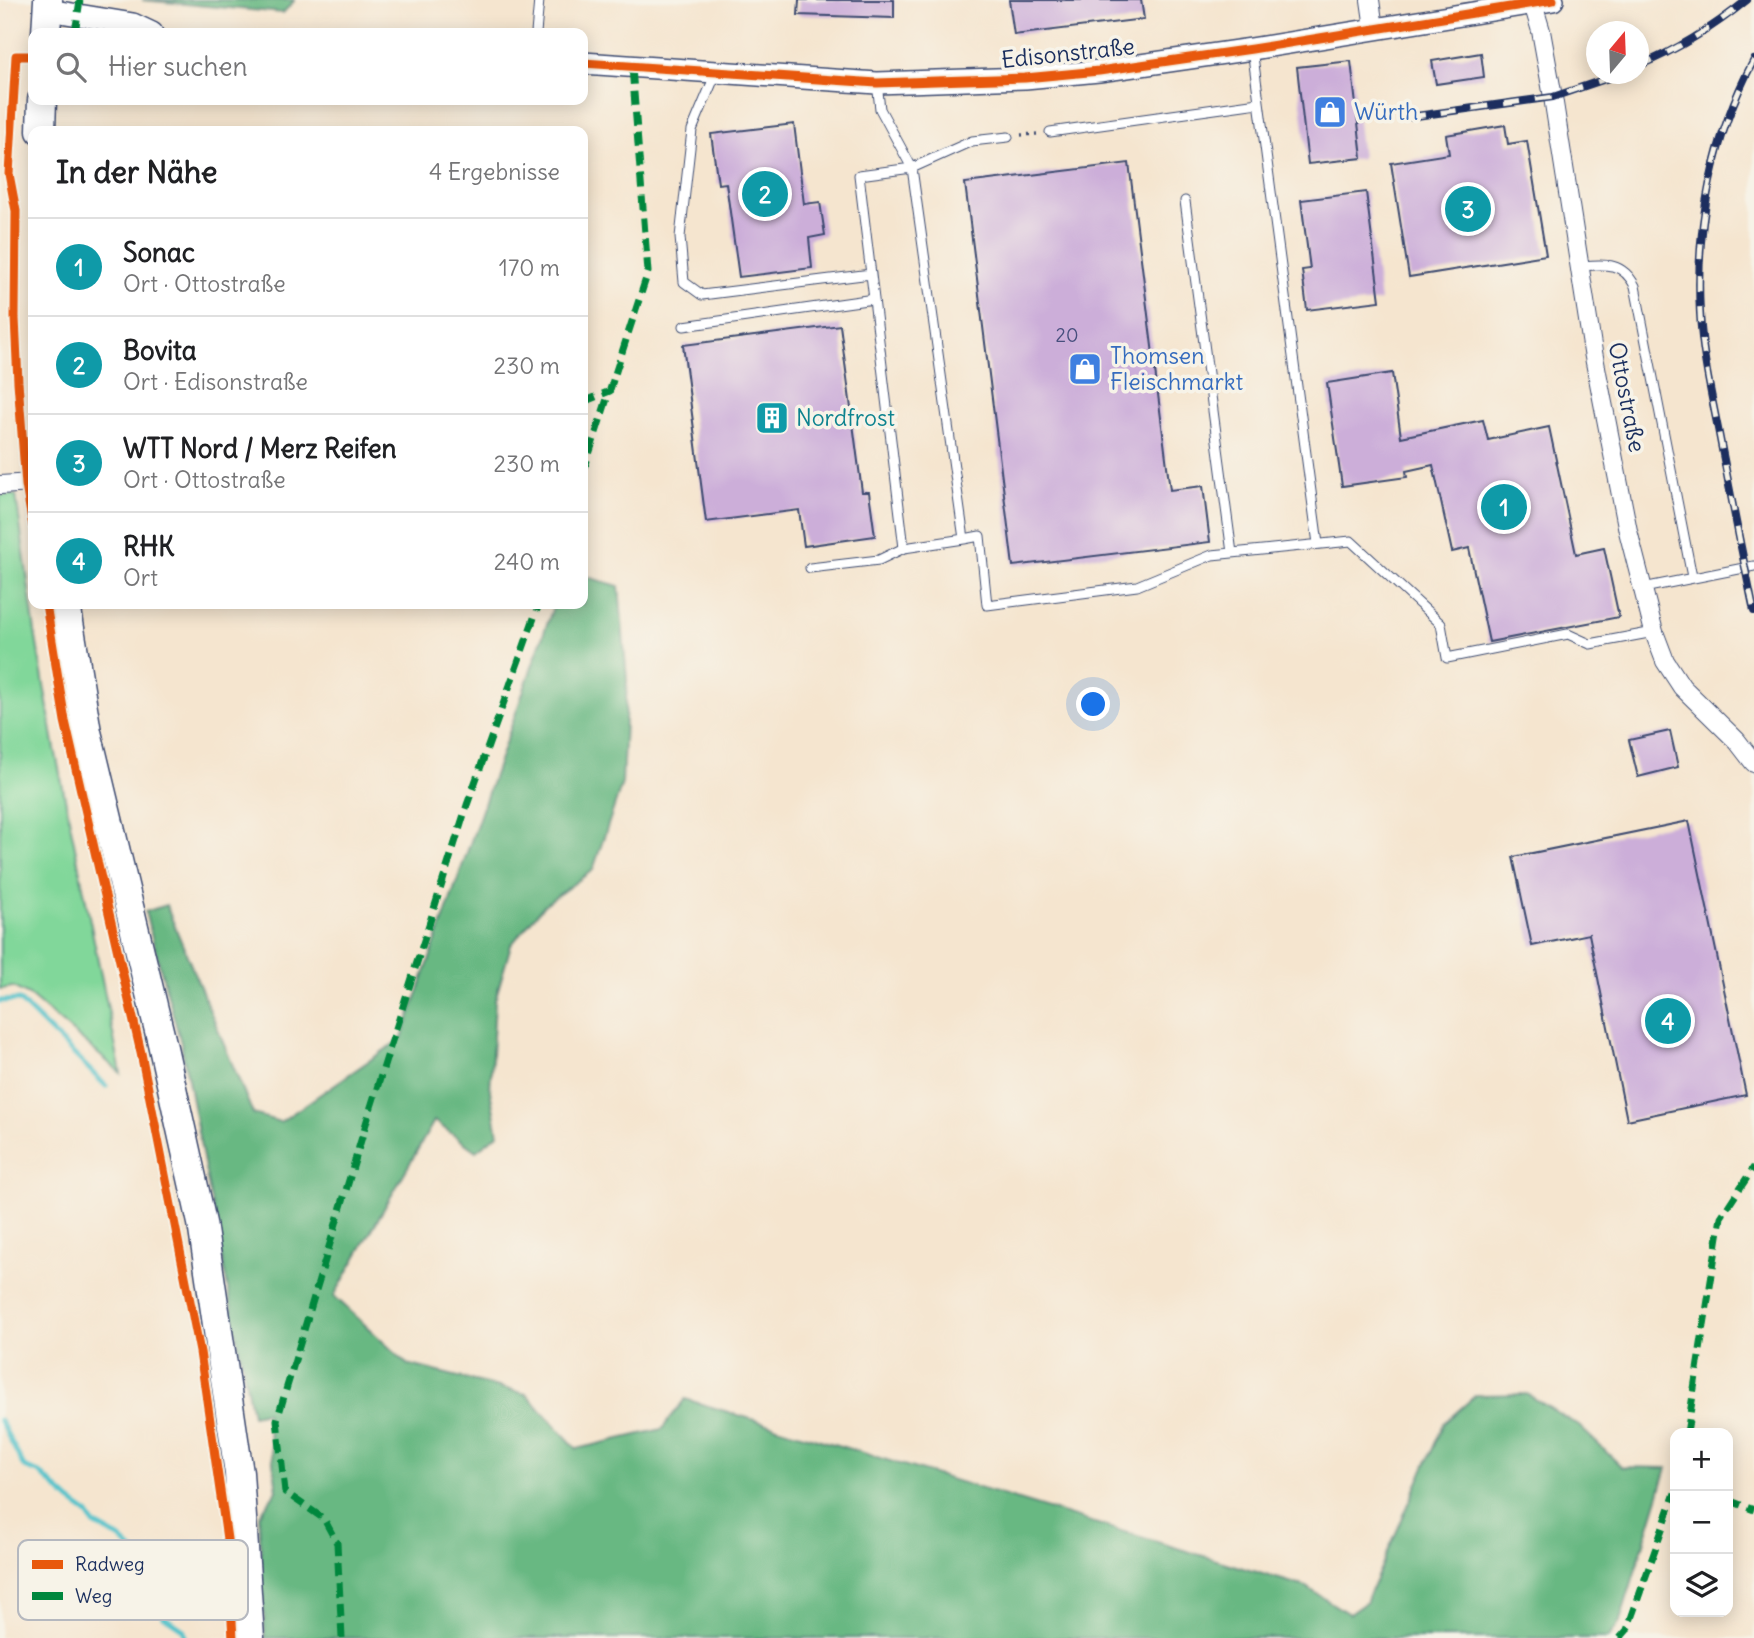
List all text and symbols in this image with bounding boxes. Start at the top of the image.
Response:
north arrow [1586,21,1649,84]
search box [28,28,588,105]
street label: Edisonstraße [1000,31,1136,74]
icon: search [52,48,90,86]
text: Hier suchen [108,50,248,83]
shop icon: Würth [1311,93,1349,131]
place label: Würth [1354,97,1418,126]
text: In der Nähe [56,153,218,191]
text: 4 Ergebnisse [429,157,560,186]
pin: 2 [742,168,788,220]
pin: 3 [1445,183,1491,235]
text: Sonac [123,236,195,269]
text: 1 [74,253,84,282]
text: 170 m [499,253,560,282]
text: Ort · Ottostraße [123,269,286,298]
house number: 20 [1056,323,1078,347]
text: Bovita [123,334,197,367]
street label: Ottostraße [1603,339,1652,454]
place label: Thomsen Fleischmarkt [1110,341,1244,396]
shop icon: Thomsen Fleischmarkt [1066,350,1104,388]
text: 2 [73,351,85,380]
text: 230 m [494,351,560,380]
text: Ort · Edisonstraße [123,367,308,396]
building icon: Nordfrost [753,399,791,437]
place label: Nordfrost [796,403,895,432]
text: WTT Nord / Merz Reifen [123,432,397,465]
text: 3 [72,449,86,478]
text: 230 m [494,449,560,478]
text: Ort · Ottostraße [123,465,286,494]
pin: 1 [1481,481,1527,533]
text: RHK [123,530,174,563]
text: 4 [72,547,86,576]
text: 240 m [494,547,560,576]
text: Ort [123,563,158,592]
your location [1076,687,1110,721]
pin: 4 [1645,995,1691,1047]
map controls [1670,1428,1733,1617]
button: + [1670,1428,1733,1491]
button: − [1670,1491,1733,1554]
legend [18,1540,248,1620]
text: Radweg [75,1552,145,1576]
button: layers [1670,1554,1733,1617]
text: Weg [75,1584,112,1608]

